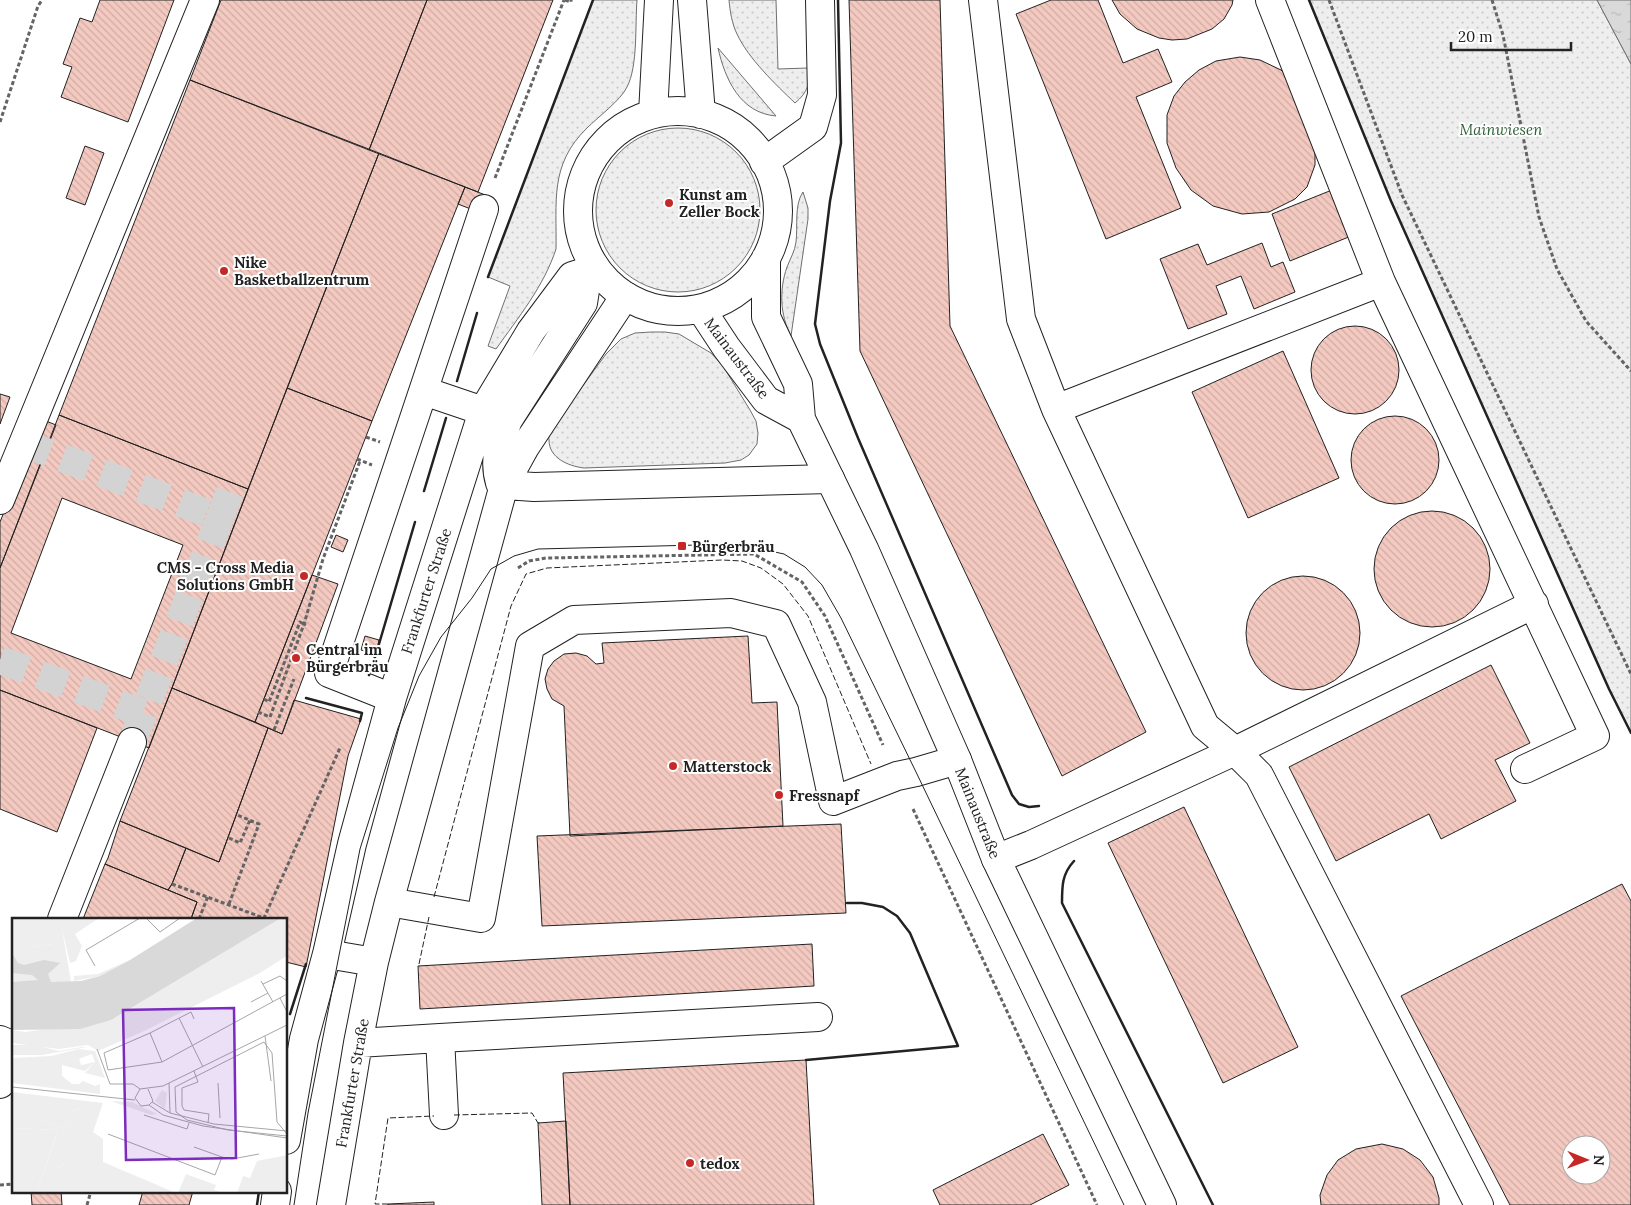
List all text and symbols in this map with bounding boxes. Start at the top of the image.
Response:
scale bar [1451,20,1571,52]
text: 20 m [1458,27,1493,46]
park label: Mainwiesen [1460,120,1543,139]
place label: Kunst am Zeller Bock [679,185,760,221]
marker: Kunst am Zeller Bock [663,197,675,209]
place label: Nike Basketballzentrum [234,253,370,289]
marker: Nike Basketballzentrum [218,265,230,277]
street label: Mainaustraße [700,314,774,402]
street label: Frankfurter Straße [397,526,455,656]
place label: Bürgerbräu [692,537,774,556]
marker: Bürgerbräu [676,540,688,552]
place label: CMS - Cross Media Solutions GmbH [157,558,294,594]
marker: CMS - Cross Media Solutions GmbH [298,570,310,582]
place label: Central im Bürgerbräu [306,640,388,676]
marker: Central im Bürgerbräu [290,652,302,664]
place label: Matterstock [683,757,772,776]
marker: Matterstock [667,760,679,772]
street label: Mainaustraße [951,765,1005,861]
place label: Fressnapf [789,786,860,805]
marker: Fressnapf [773,789,785,801]
inset map [12,918,288,1192]
street label: Frankfurter Straße [331,1017,373,1149]
north arrow [1561,1135,1611,1185]
place label: tedox [700,1154,740,1173]
text: N [1590,1155,1608,1166]
marker: tedox [684,1157,696,1169]

